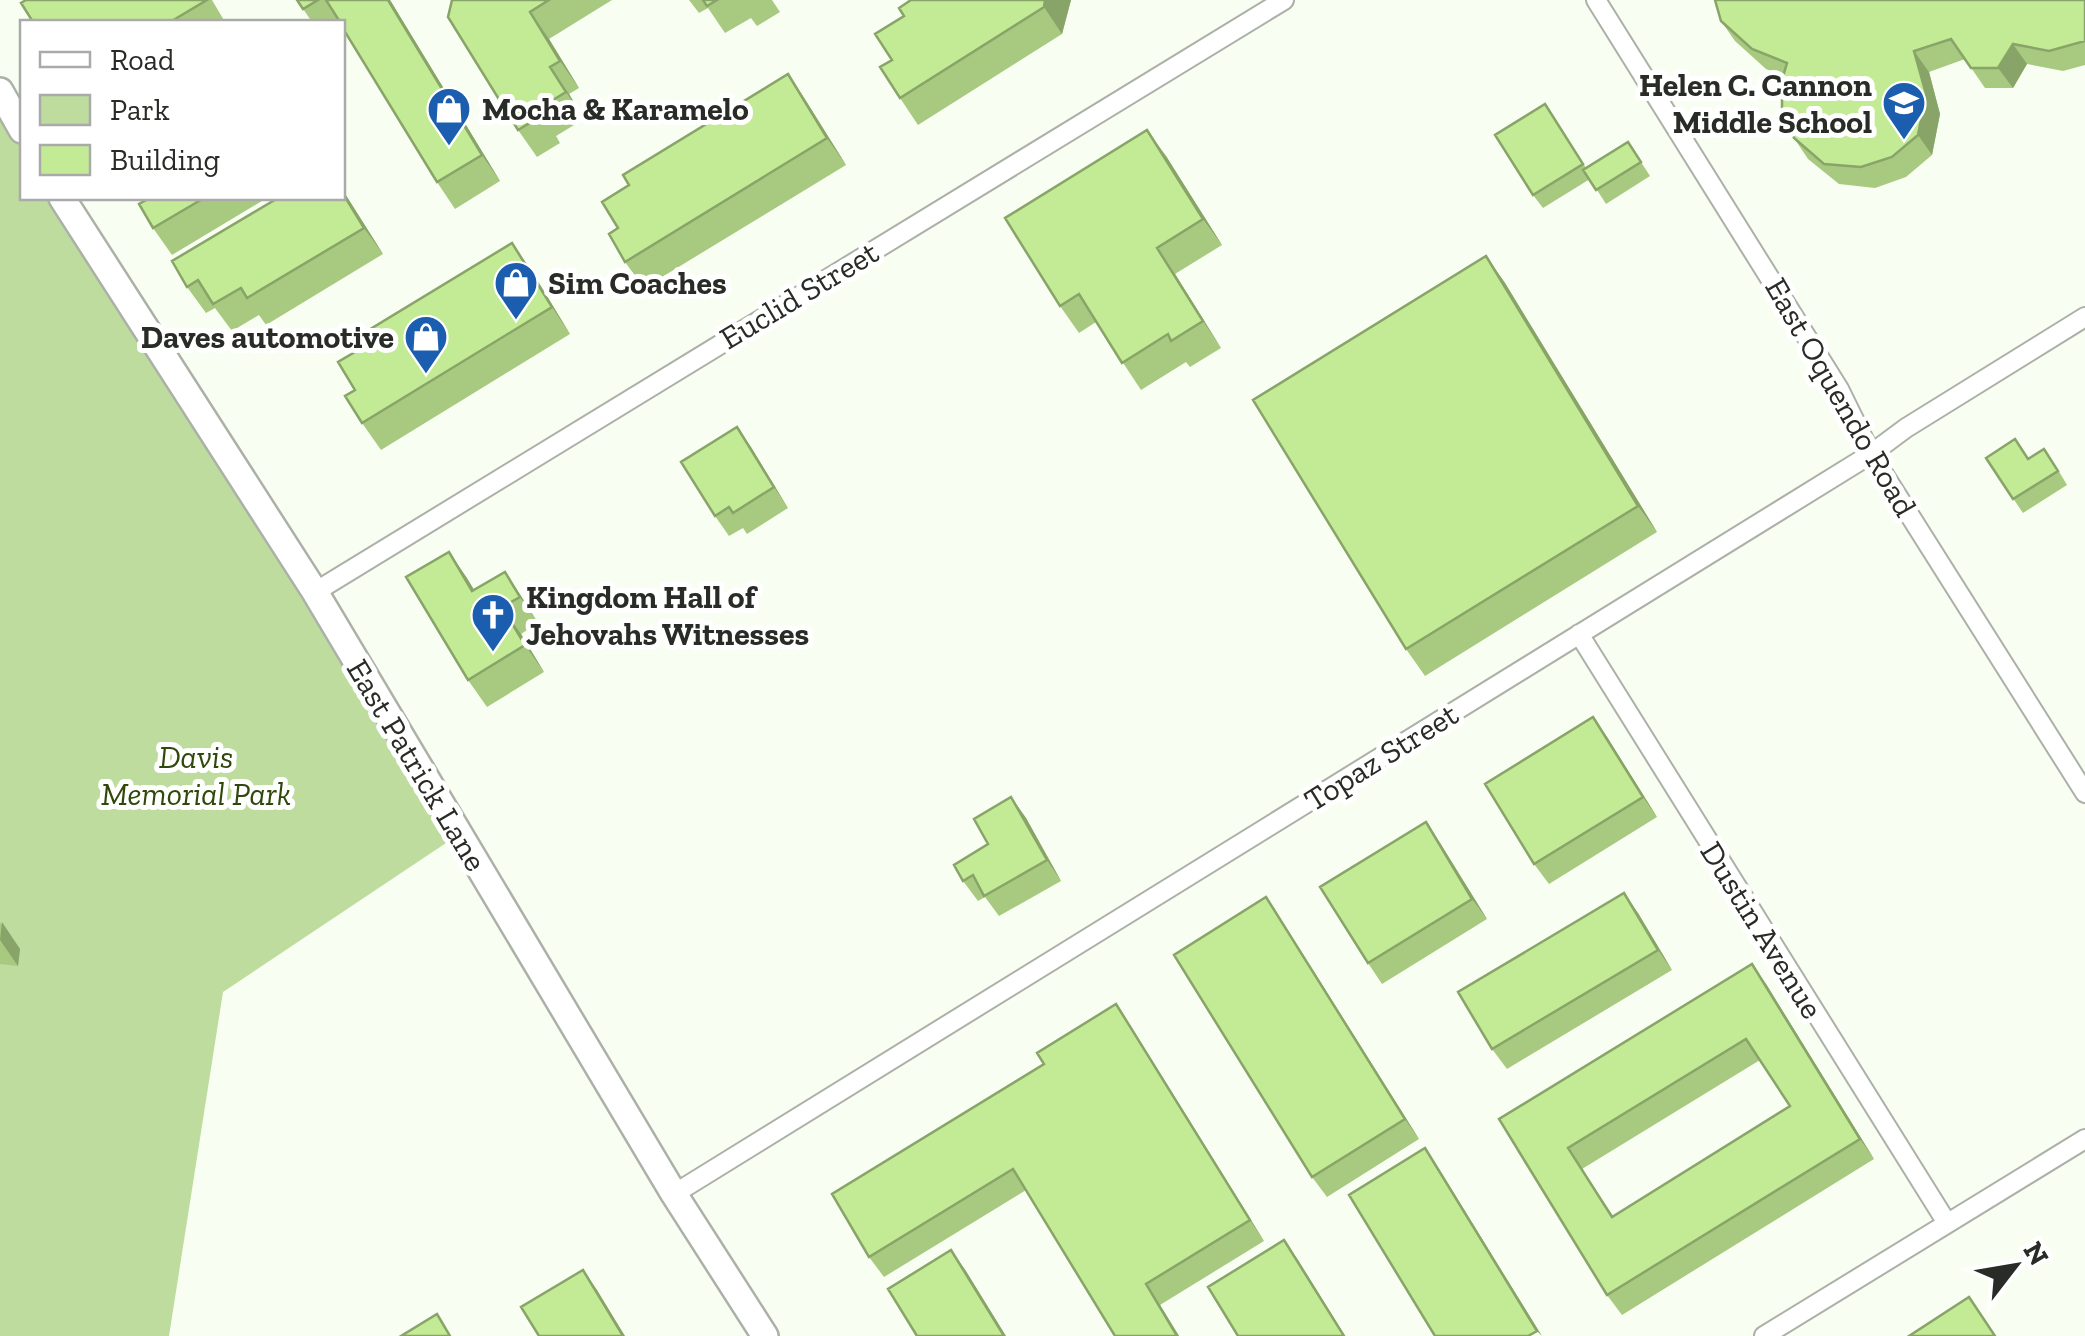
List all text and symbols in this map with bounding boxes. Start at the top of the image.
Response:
legend [20,20,345,200]
text: Road [110,42,175,78]
place label: Helen C. Cannon Middle School [1639,66,1872,141]
school or university icon: Helen C. Cannon Middle School [1881,80,1927,141]
shop icon: Mocha & Karamelo [426,86,472,147]
place label: Mocha & Karamelo [482,90,749,128]
text: Park [110,92,170,128]
text: Building [110,142,220,178]
street label: Euclid Street [713,233,885,357]
shop icon: Sim Coaches [493,260,539,321]
place label: Sim Coaches [548,264,727,302]
street label: East Oquendo Road [1757,271,1925,523]
shop icon: Daves automotive [403,314,449,375]
place label: Daves automotive [141,318,394,356]
place label: Kingdom Hall of Jehovahs Witnesses [526,578,809,653]
church icon: Kingdom Hall of Jehovahs Witnesses [470,592,516,653]
street label: East Patrick Lane [339,652,495,878]
street label: Topaz Street [1297,695,1465,819]
park label: Davis Memorial Park [101,738,291,813]
street label: Dustin Avenue [1693,835,1831,1025]
north arrow [1965,1216,2065,1316]
text: N [2016,1236,2056,1271]

